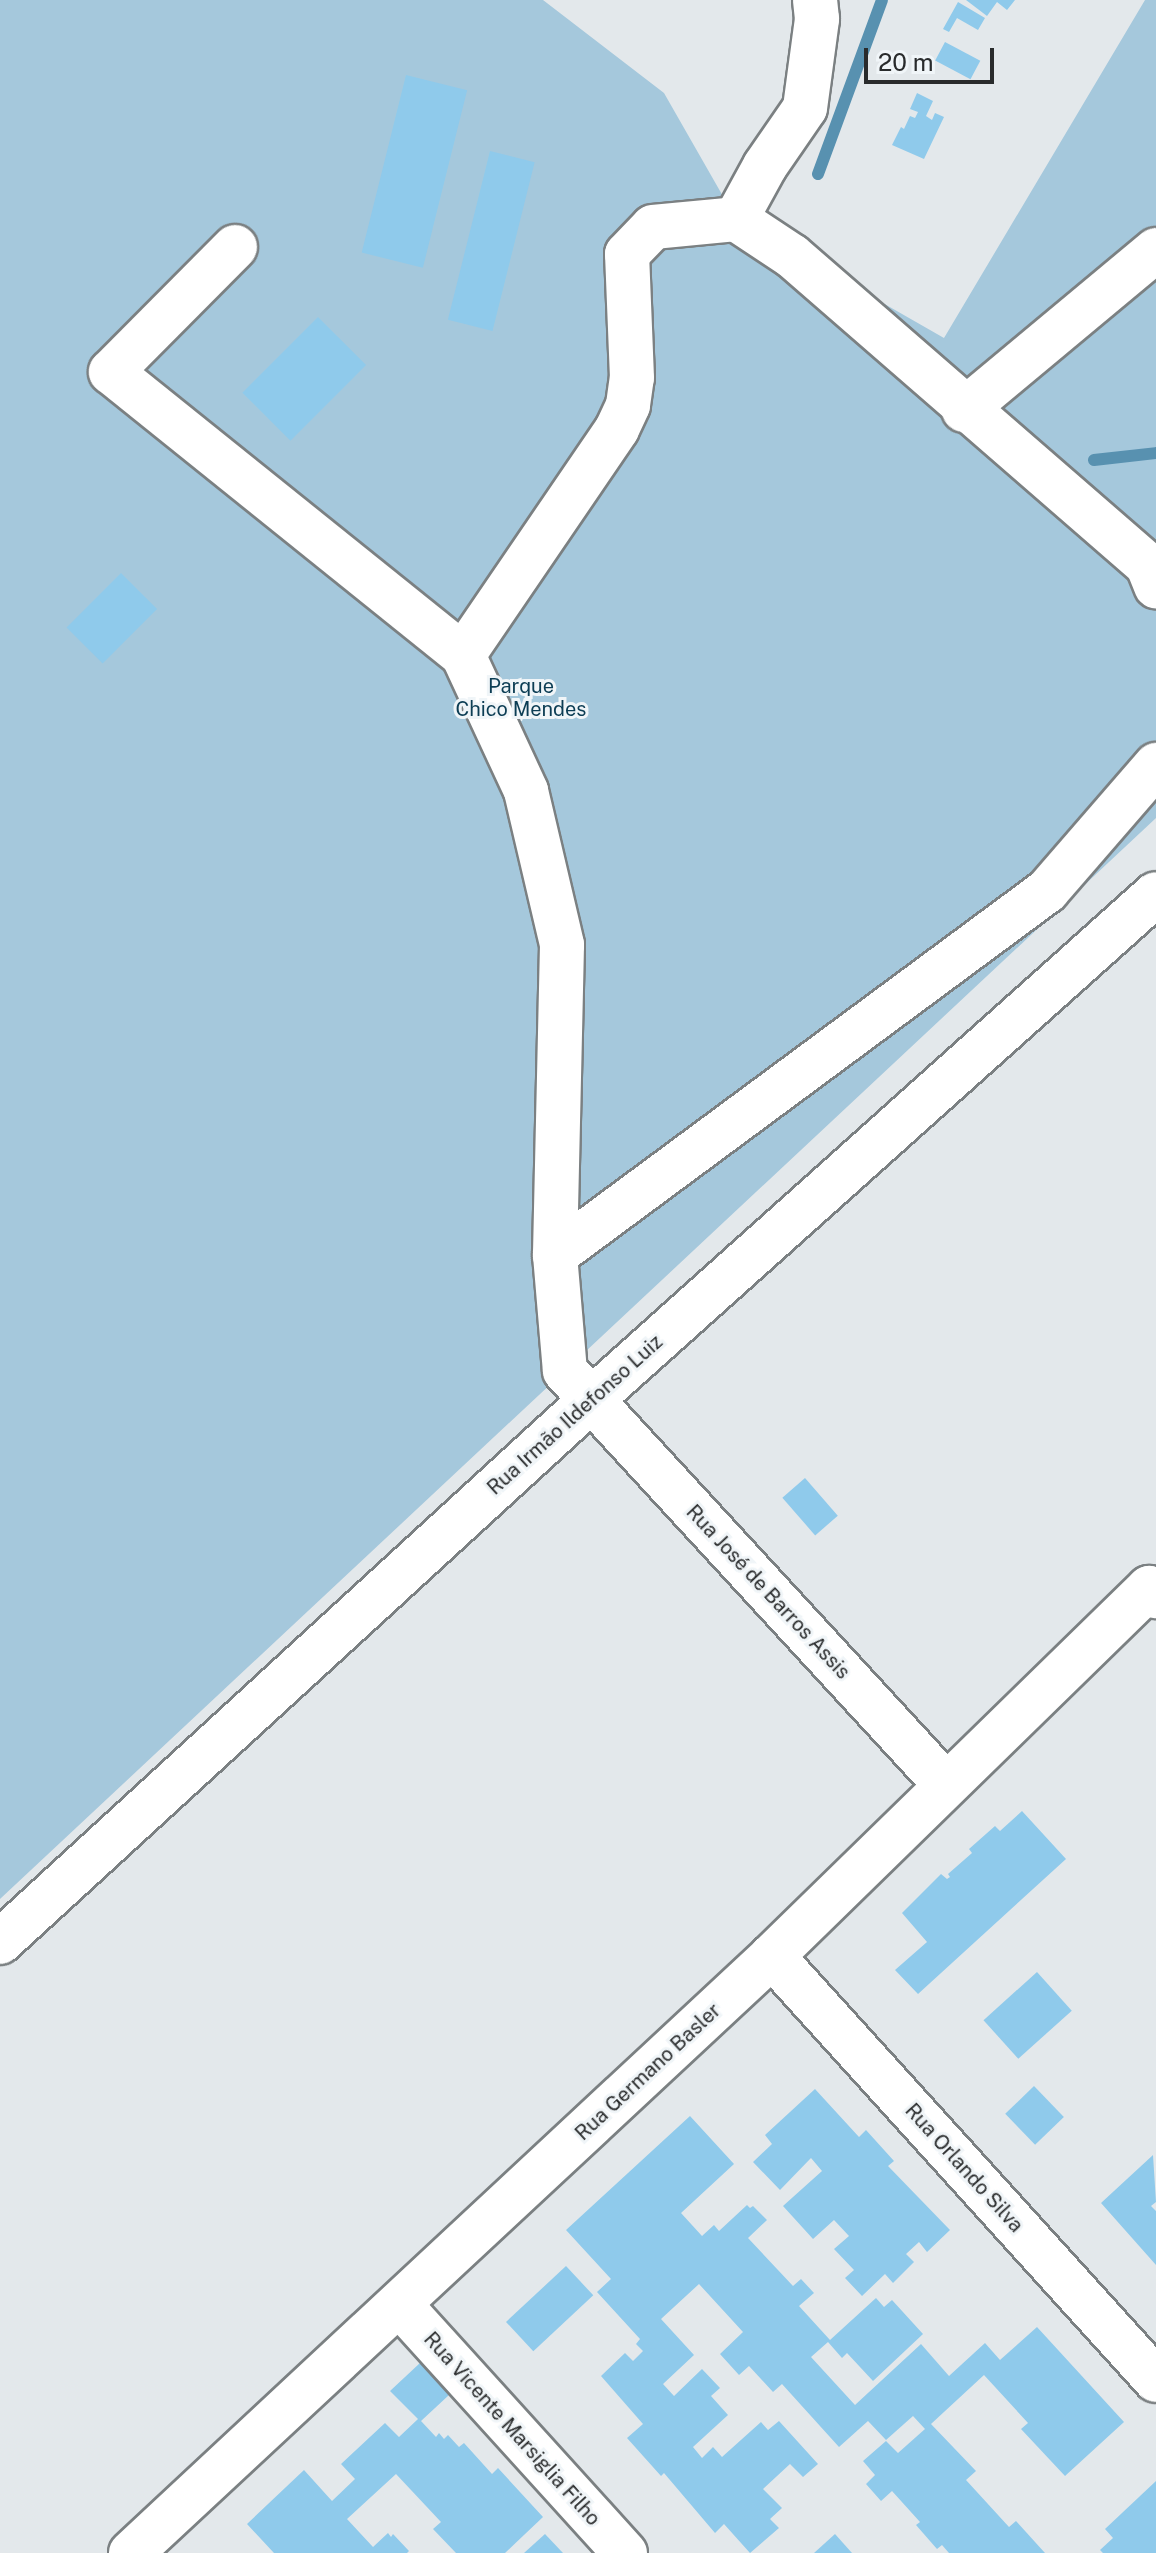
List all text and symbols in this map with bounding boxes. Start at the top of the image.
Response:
scale bar [868,32,998,82]
text: 20 m [878,48,934,76]
park label: Parque Chico Mendes [456,675,586,722]
street label: Rua Irmão Ildefonso Luiz [482,1330,668,1500]
street label: Rua José de Barros Assis [681,1500,855,1684]
street label: Rua Germano Basler [570,1998,726,2146]
street label: Rua Orlando Silva [900,2099,1028,2237]
street label: Rua Vicente Marsiglia Filho [419,2327,605,2531]

